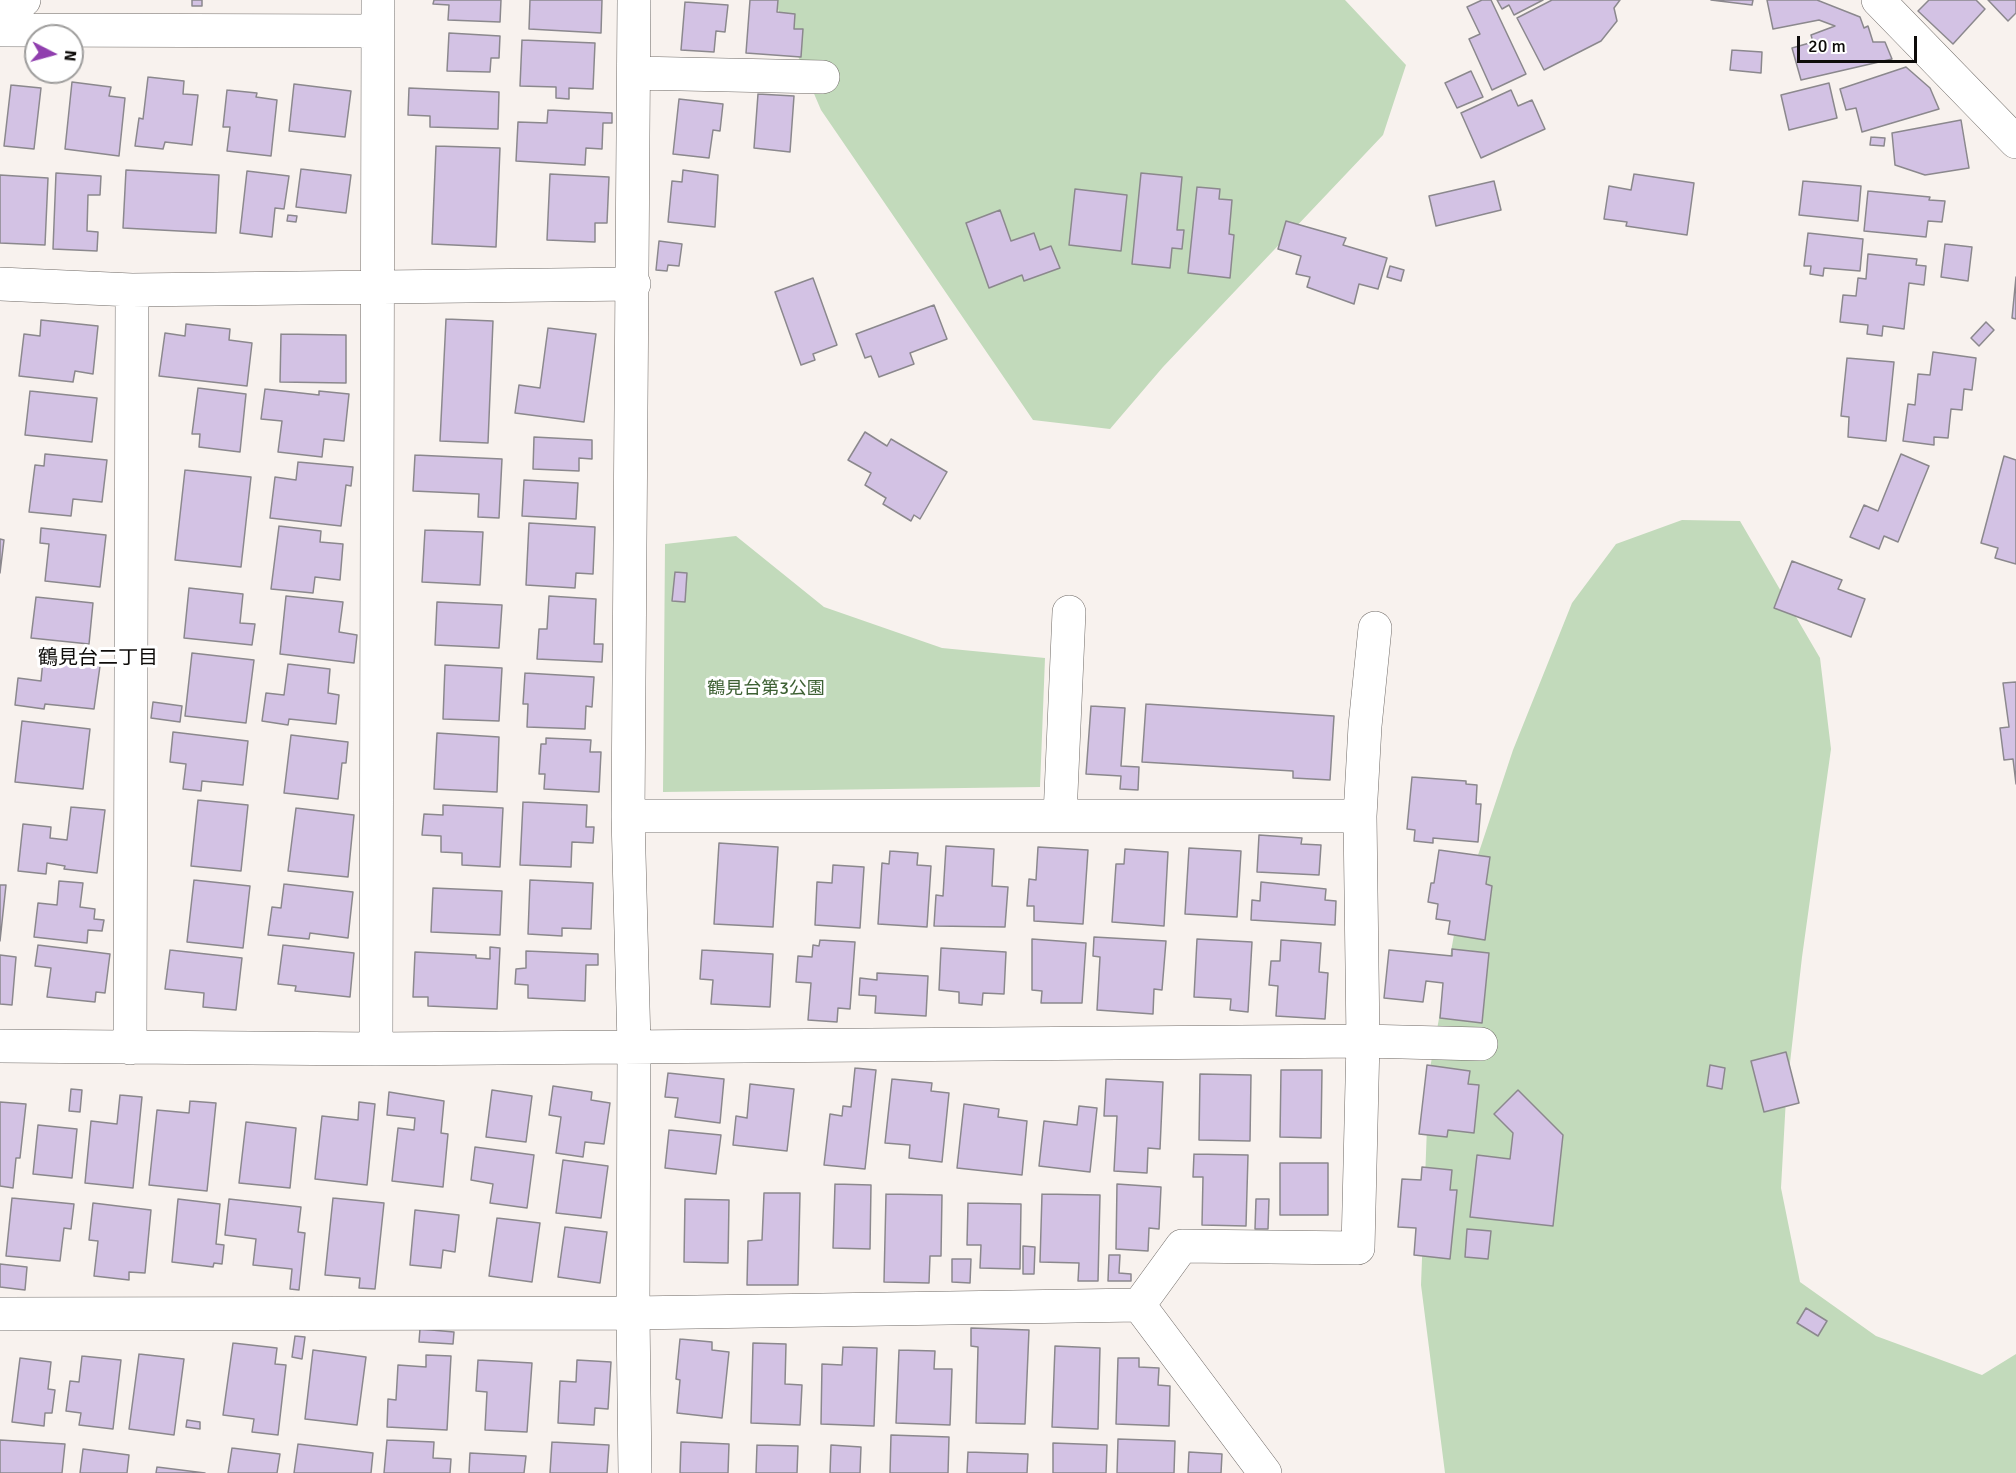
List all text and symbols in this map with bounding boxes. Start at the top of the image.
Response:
north arrow [24,24,84,84]
scale bar [1800,24,1920,62]
text: 20 m [1808,35,1846,57]
text: N [59,49,80,62]
district label: 鶴見台二丁目 [38,647,158,671]
park label: 鶴見台第3公園 [707,678,825,700]

